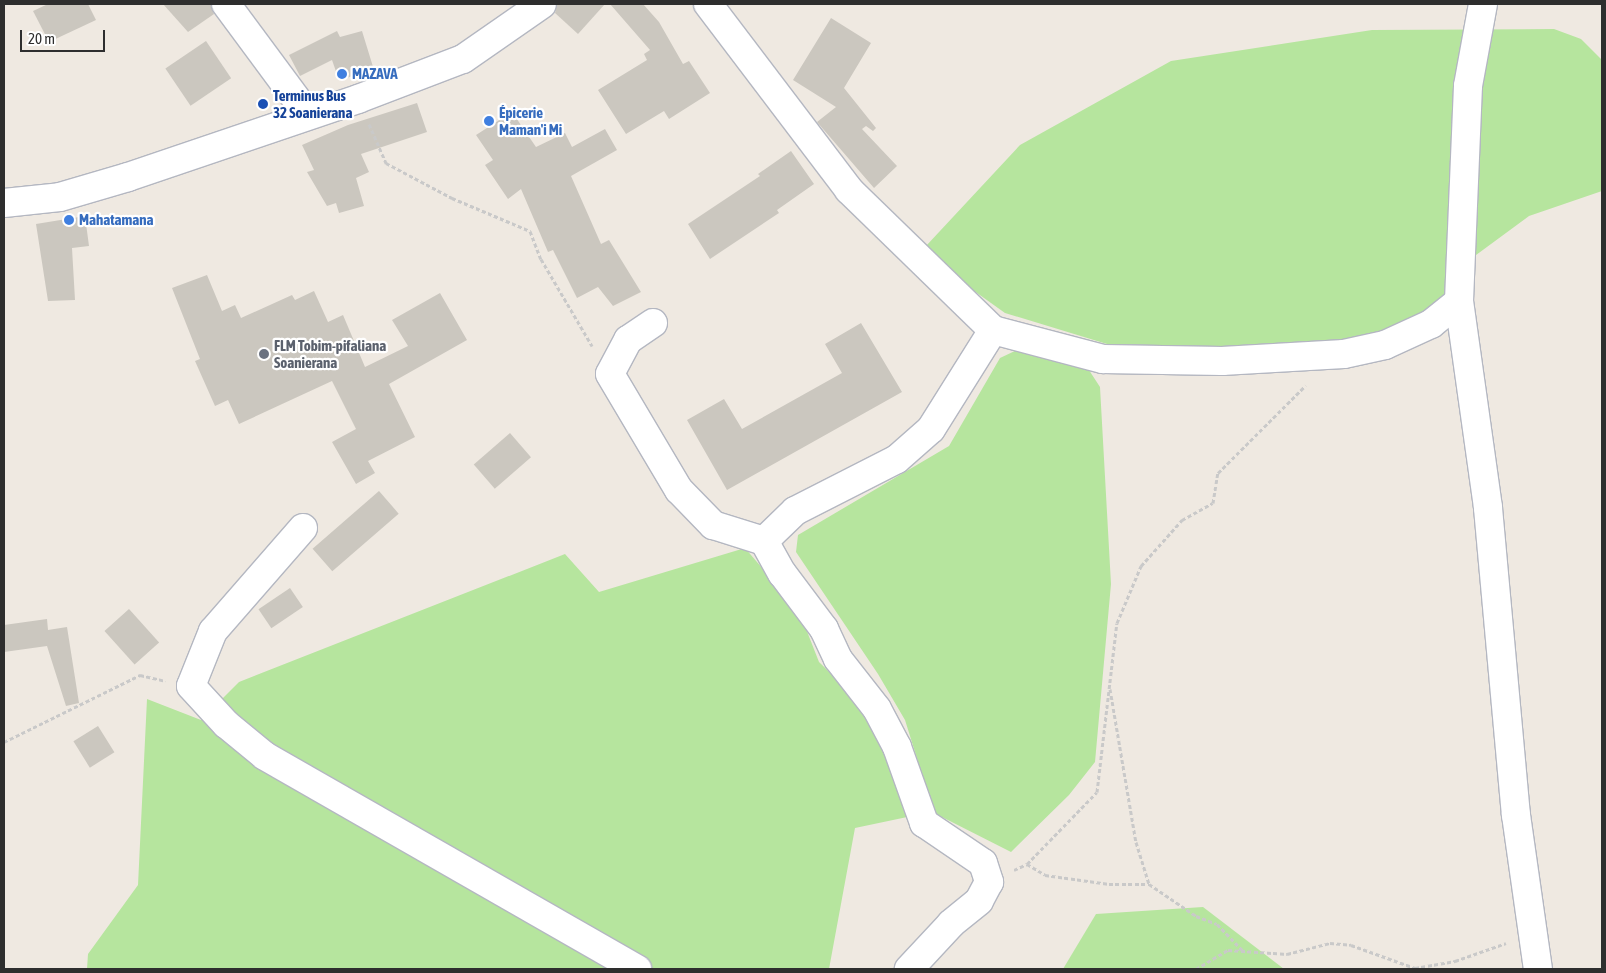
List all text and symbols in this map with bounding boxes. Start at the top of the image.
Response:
scale bar [22,20,108,52]
text: 20 m [28,30,55,47]
place label: MAZAVA [352,65,398,83]
marker: MAZAVA [336,68,348,80]
place label: Terminus Bus 32 Soanierana [273,86,352,121]
marker: Terminus Bus 32 Soanierana [257,98,269,110]
place label: Épicerie Maman'i Mi [499,103,562,138]
marker: Épicerie Maman'i Mi [483,115,495,127]
place label: Mahatamana [79,211,154,229]
marker: Mahatamana [63,214,75,226]
place label: FLM Tobim-pifaliana Soanierana [274,336,386,371]
marker: FLM Tobim-pifaliana Soanierana [258,348,270,360]

